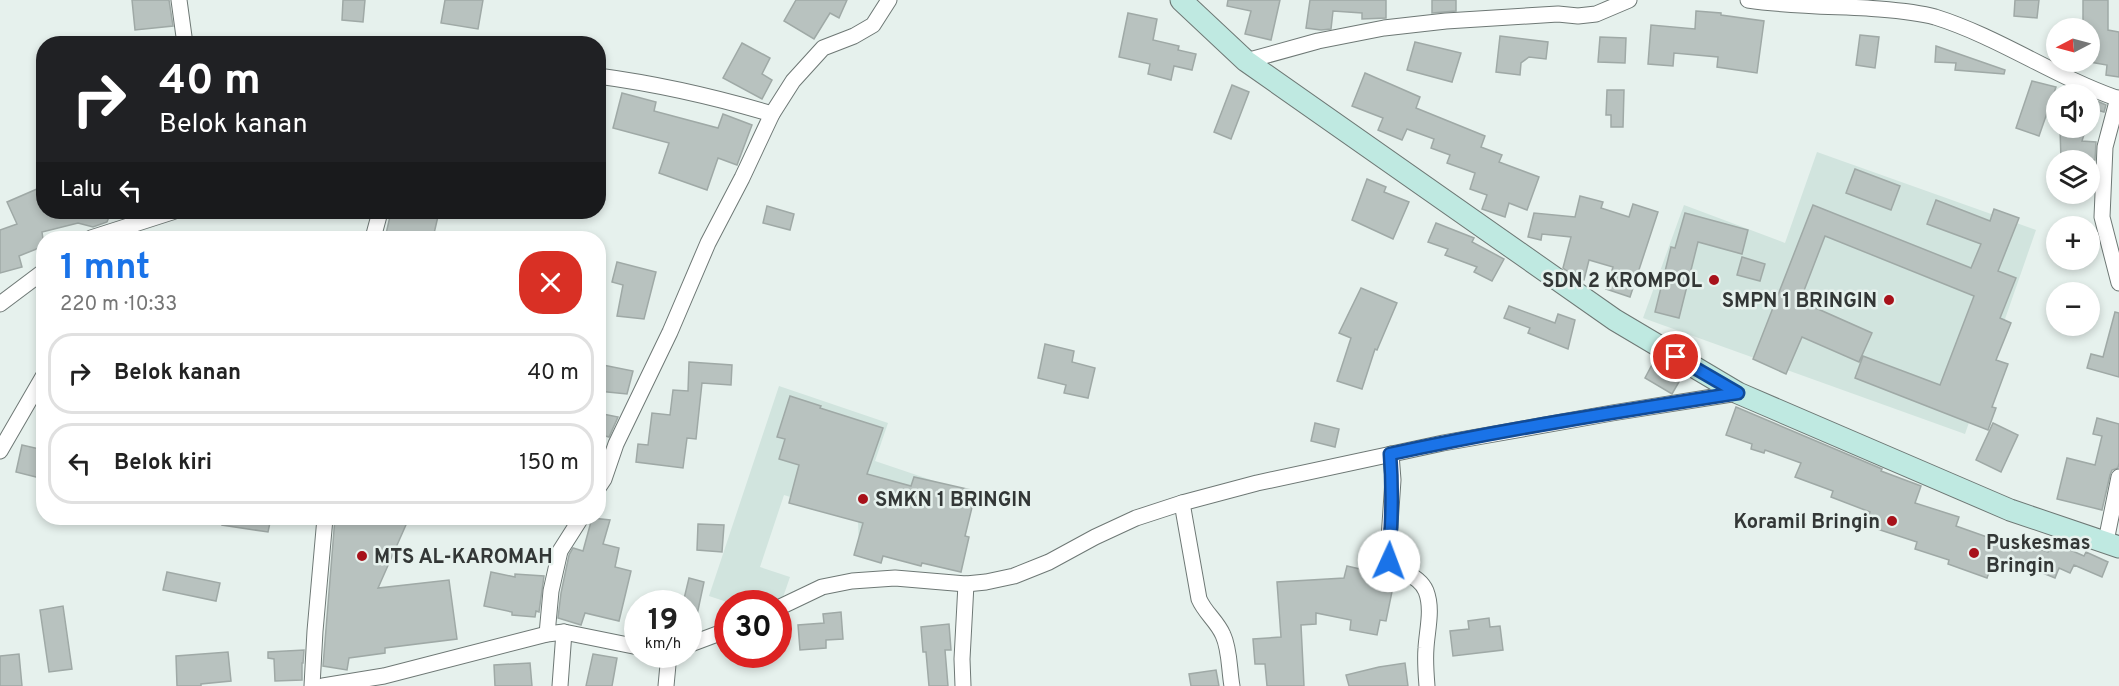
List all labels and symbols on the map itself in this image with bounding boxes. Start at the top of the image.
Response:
north arrow [2046,18,2100,72]
place label: SDN 2 KROMPOL [1542,269,1703,295]
marker: SDN 2 KROMPOL [1707,273,1721,287]
place label: SMPN 1 BRINGIN [1722,289,1877,315]
marker: SMPN 1 BRINGIN [1882,293,1896,307]
pin [1650,331,1701,382]
place label: SMKN 1 BRINGIN [875,488,1032,514]
marker: SMKN 1 BRINGIN [856,492,870,506]
place label: Koramil Bringin [1733,510,1880,536]
marker: Koramil Bringin [1885,514,1899,528]
position arrow [1357,529,1421,593]
place label: Puskesmas Bringin [1986,531,2091,580]
place label: MTS AL-KAROMAH [374,545,553,571]
marker: Puskesmas Bringin [1967,546,1981,560]
marker: MTS AL-KAROMAH [355,549,369,563]
speed limit sign: 30 [714,590,792,668]

